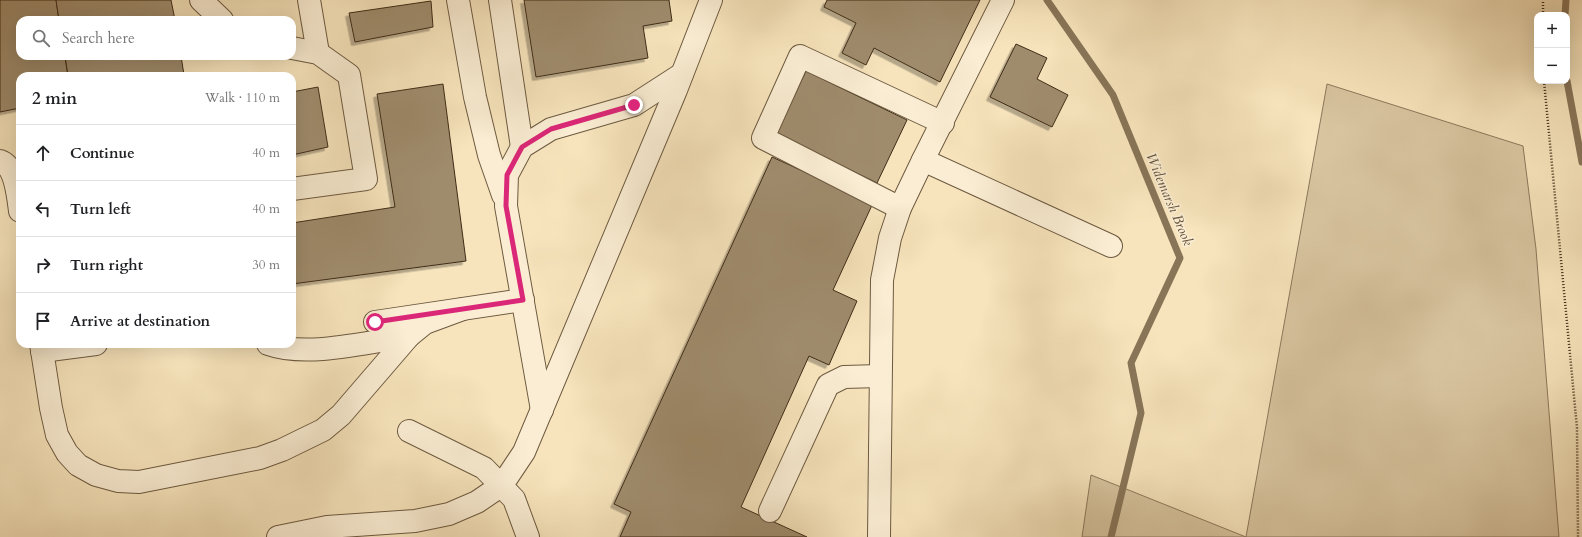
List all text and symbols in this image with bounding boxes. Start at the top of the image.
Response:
map controls [1534,12,1570,84]
button: + [1534,12,1570,48]
search box [16,16,296,60]
icon: search [30,27,52,49]
text: Search here [62,28,135,48]
button: − [1534,48,1570,84]
text: 2 min [32,87,77,110]
text: Walk · 110 m [205,89,280,107]
route end [625,96,643,114]
icon: ahead [32,142,54,164]
text: Continue [70,143,135,163]
text: 40 m [252,144,280,162]
water label: Widemarsh Brook [1141,150,1198,249]
icon: left [32,198,54,220]
text: Turn left [70,199,131,219]
text: 40 m [252,200,280,218]
icon: right [32,254,54,276]
text: Turn right [70,255,143,275]
text: 30 m [252,256,280,274]
icon: arrive [32,310,54,332]
text: Arrive at destination [70,311,210,331]
route start [366,313,384,331]

